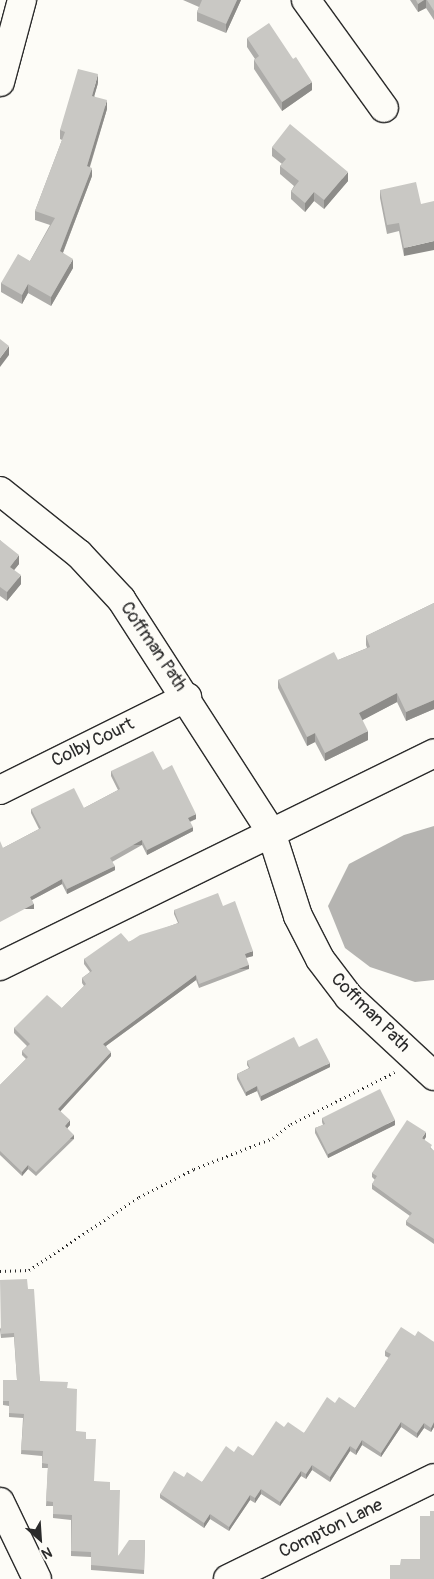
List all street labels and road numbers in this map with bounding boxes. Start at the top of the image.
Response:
street label: Coffman Path [115,598,191,696]
street label: Colby Court [48,714,138,772]
street label: Coffman Path [326,969,414,1057]
street label: Compton Lane [276,1495,386,1563]

